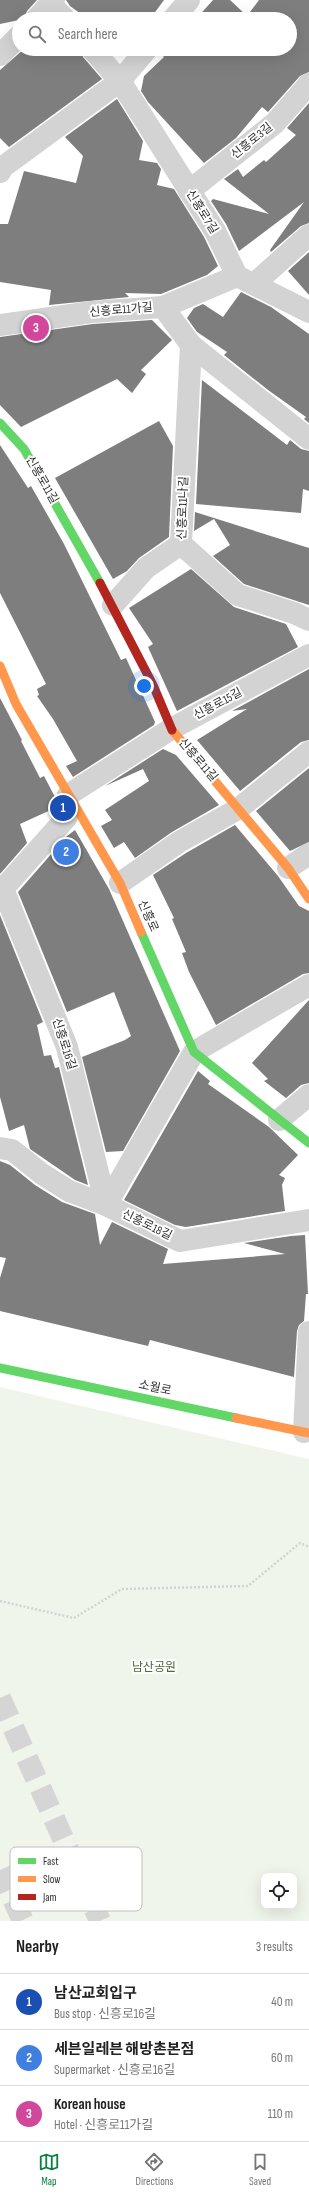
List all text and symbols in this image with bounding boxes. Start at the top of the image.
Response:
search box [12,12,297,56]
icon: search [26,23,48,45]
text: Search here [58,25,118,44]
street label: 신흥로3길 [228,120,276,162]
street label: 신흥로7길 [183,187,221,237]
street label: 신흥로11가길 [89,300,153,320]
pin: 3 [23,313,49,343]
street label: 신흥로11길 [22,453,62,507]
street label: 신흥로11나길 [174,476,192,540]
your location [134,676,154,696]
street label: 신흥로15길 [191,685,245,723]
street label: 신흥로11길 [175,735,221,785]
pin: 1 [50,793,76,823]
pin: 2 [53,837,79,867]
street label: 신흥로 [134,898,162,934]
street label: 신흥로16길 [49,1016,79,1072]
street label: 신흥로18길 [120,1207,174,1243]
street label: 소월로 [137,1377,173,1399]
park label: 남산공원 [132,1660,176,1675]
legend [10,1847,142,1911]
text: Fast [43,1855,59,1868]
text: Slow [43,1873,60,1886]
map controls [261,1873,297,1909]
button: locate [261,1873,297,1909]
text: Jam [42,1891,57,1904]
text: Nearby [16,1937,59,1957]
text: 3 results [256,1939,293,1955]
text: 남산교회입구 [54,1984,137,2003]
text: 1 [26,1994,32,2010]
text: 40 m [271,1994,293,2010]
text: Bus stop · 신흥로16길 [54,2006,156,2022]
text: 세븐일레븐 해방촌본점 [54,2040,194,2059]
text: 2 [26,2050,32,2066]
text: 60 m [271,2050,293,2066]
text: Supermarket · 신흥로16길 [54,2062,175,2078]
text: Korean house [54,2095,126,2114]
text: 3 [26,2106,32,2122]
text: 110 m [268,2106,293,2122]
text: Hotel · 신흥로11가길 [54,2117,153,2133]
tab: Map [38,2151,60,2188]
tab: Directions [136,2151,173,2188]
tab: Saved [249,2151,271,2188]

